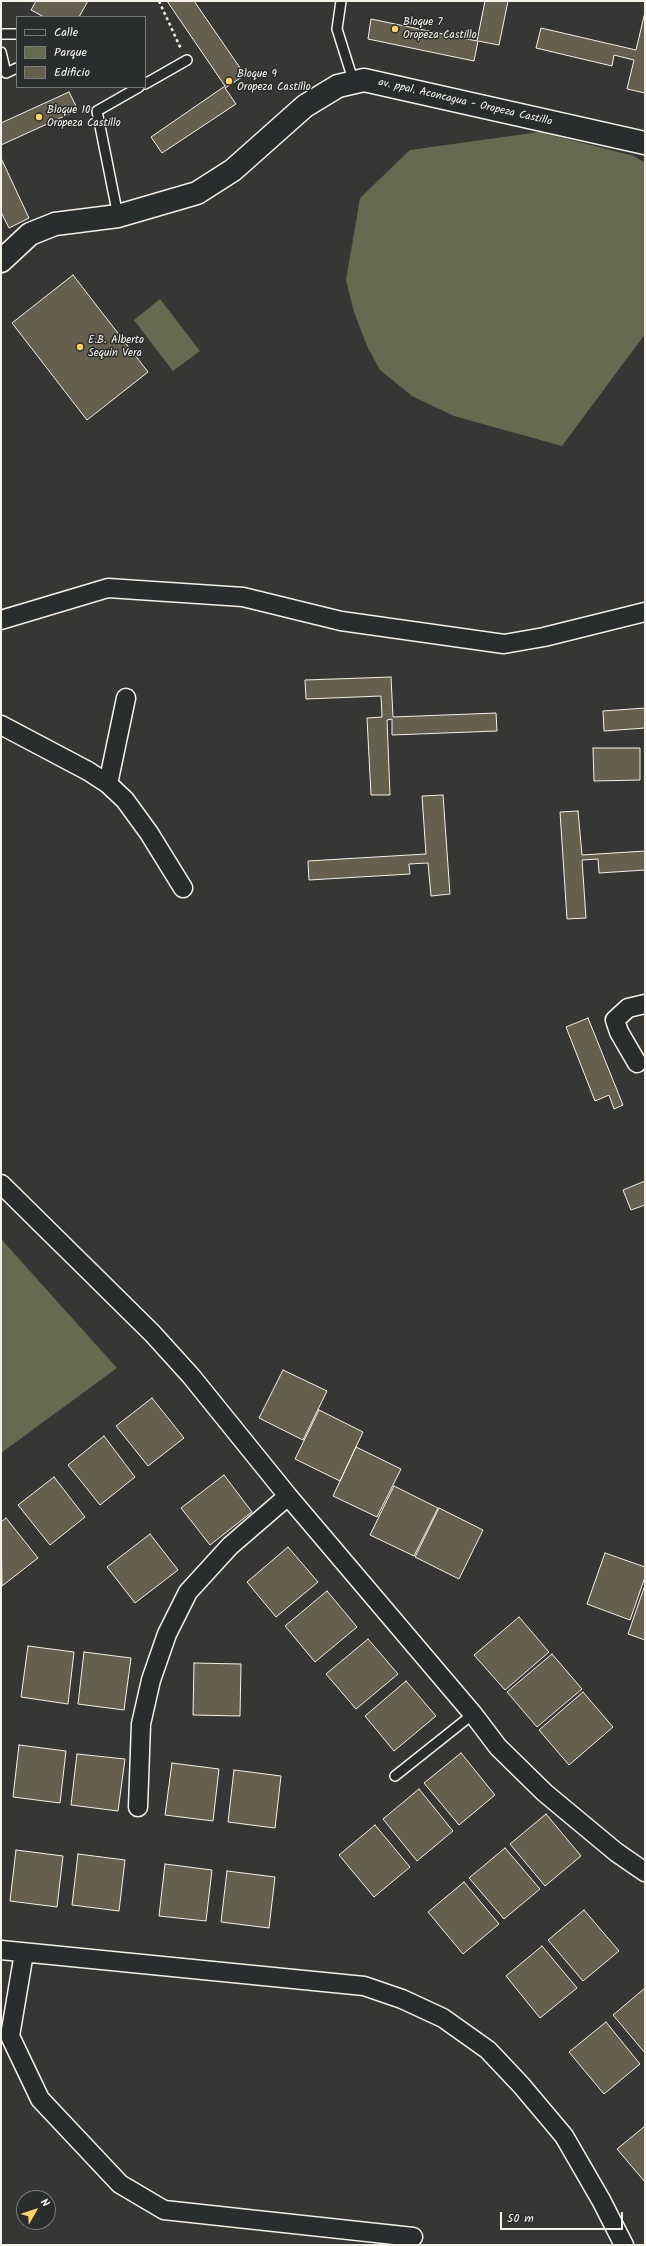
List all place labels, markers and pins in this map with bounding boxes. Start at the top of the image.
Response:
place label: Bloque 7 Oropeza Castillo [403,16,477,42]
marker: Bloque 7 Oropeza Castillo [390,24,400,34]
place label: Bloque 9 Oropeza Castillo [237,68,311,94]
marker: Bloque 9 Oropeza Castillo [224,76,234,86]
place label: Bloque 10 Oropeza Castillo [47,104,121,130]
marker: Bloque 10 Oropeza Castillo [34,112,44,122]
place label: E.B. Alberto Sequin Vera [88,334,144,360]
marker: E.B. Alberto Sequin Vera [75,342,85,352]

